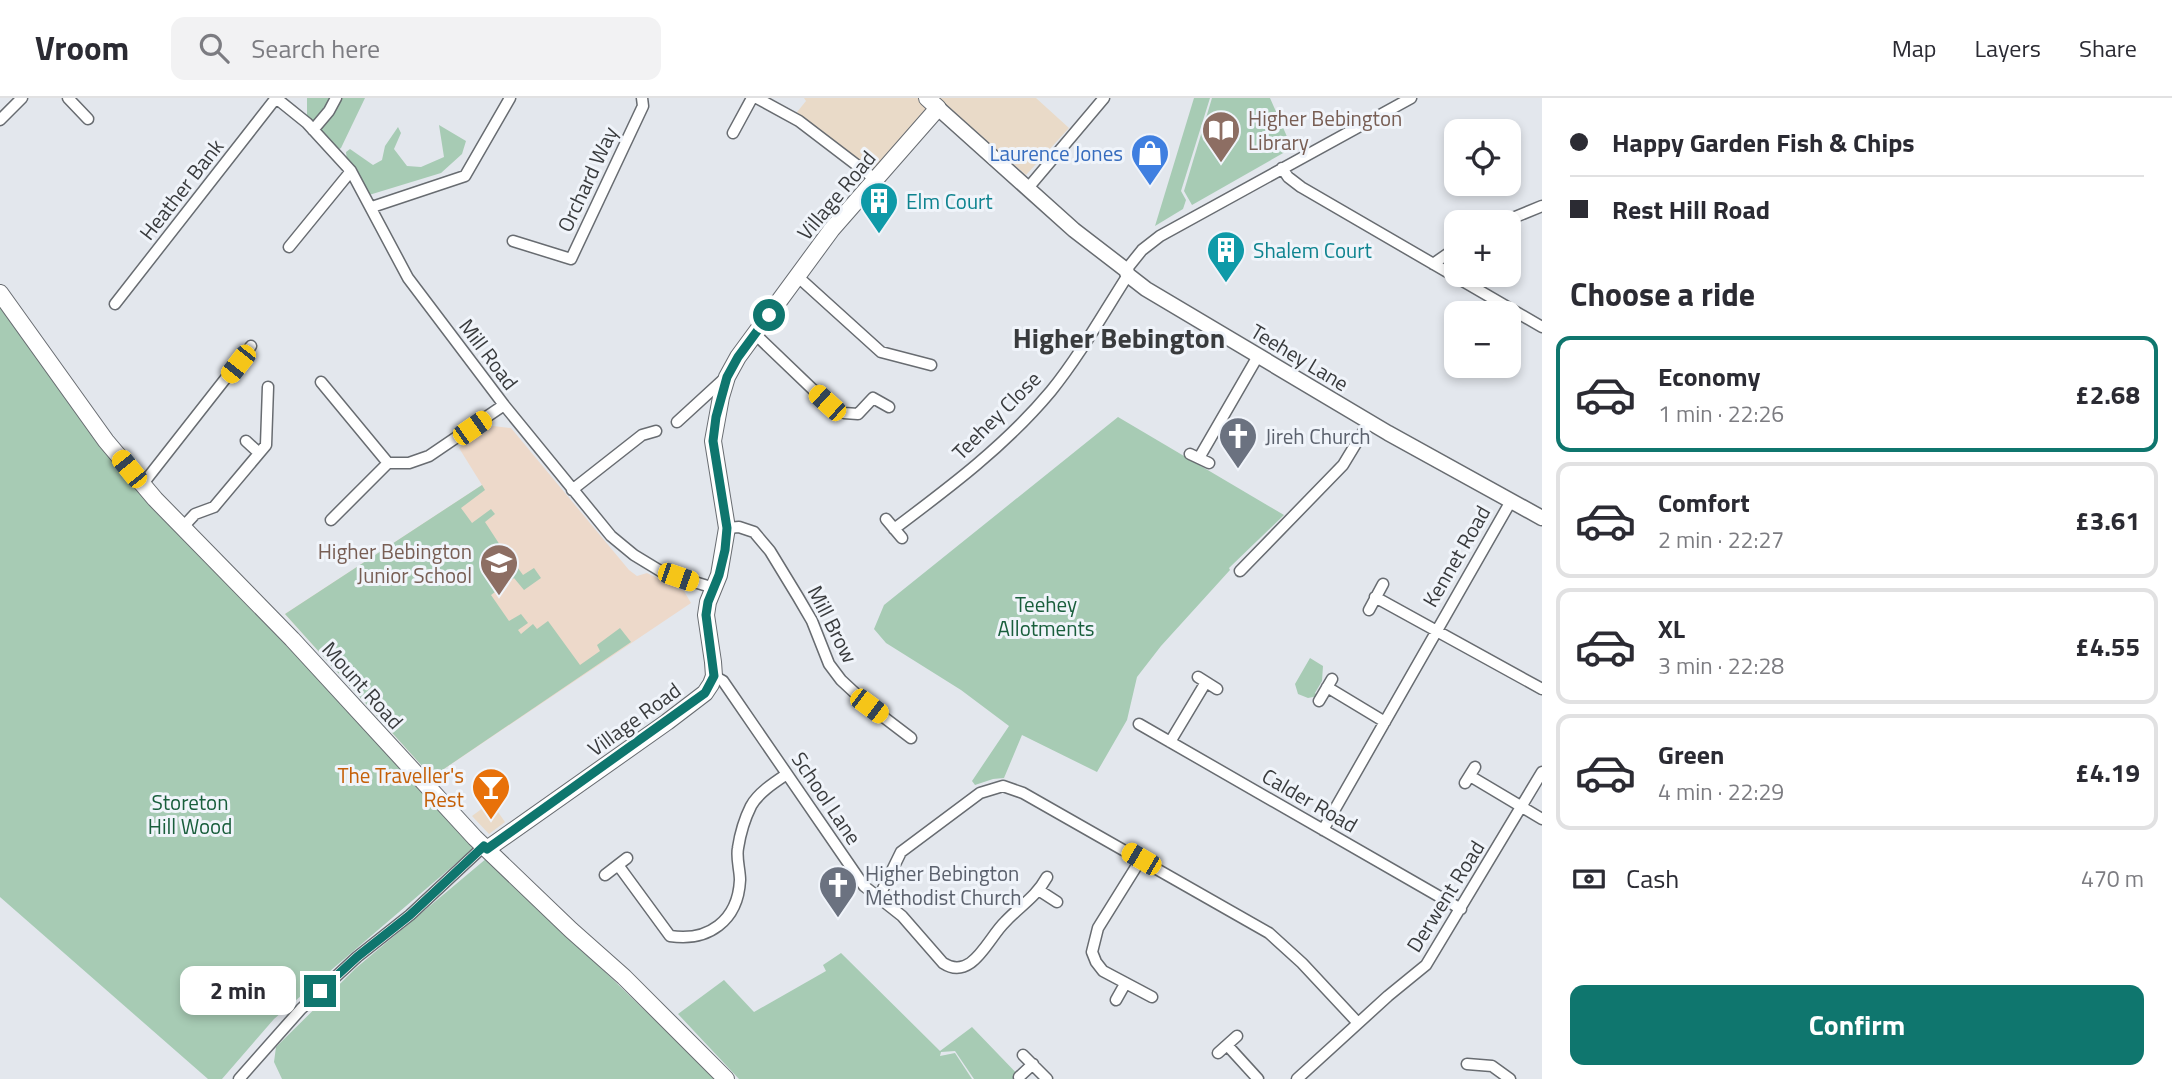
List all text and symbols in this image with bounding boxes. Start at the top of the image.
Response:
search box [171,17,661,80]
text: Vroom [35,23,129,73]
icon: search [195,29,233,67]
text: Search here [251,29,380,68]
text: Map [1892,30,1937,66]
text: Layers [1975,30,2041,66]
text: Share [2079,30,2137,66]
place label: Higher Bebington Library [1248,102,1402,158]
library icon: Higher Bebington Library [1200,109,1242,164]
map controls [1444,119,1521,378]
button: locate [1444,119,1521,196]
street label: Orchard Way [549,121,625,237]
text: Happy Garden Fish & Chips [1612,123,1915,162]
street label: Heather Bank [131,131,231,247]
shop icon: Laurence Jones [1129,132,1171,187]
place label: Laurence Jones [989,137,1123,169]
street label: Village Road [789,143,883,247]
building icon: Elm Court [858,180,900,235]
place label: Elm Court [906,185,993,217]
text: Rest Hill Road [1612,190,1770,229]
button: + [1444,210,1521,287]
building icon: Shalem Court [1205,229,1247,284]
place label: Shalem Court [1253,234,1373,266]
text: Choose a ride [1570,270,1755,318]
route start [753,299,785,331]
button: − [1444,301,1521,378]
street label: Mill Road [452,312,526,396]
street label: Teehey Lane [1245,315,1355,399]
district label: Higher Bebington [1013,316,1225,359]
car [217,341,260,387]
text: Economy [1658,357,1760,396]
street label: Teehey Close [944,363,1048,467]
icon: car [1574,363,1637,426]
text: £2.68 [2075,375,2140,414]
car [805,381,850,425]
text: 1 min · 22:26 [1658,396,1784,431]
car [449,407,496,449]
church icon: Jireh Church [1217,415,1259,470]
place label: Jireh Church [1265,420,1371,452]
car [108,446,151,492]
text: Comfort [1658,483,1750,522]
icon: car [1574,489,1637,552]
street label: Kennet Road [1414,499,1498,613]
text: £3.61 [2075,501,2140,540]
text: 2 min · 22:27 [1658,522,1784,557]
place label: Higher Bebington Junior School [318,535,472,591]
school or university icon: Higher Bebington Junior School [478,542,520,597]
car [655,560,702,594]
street label: Mill Brow [800,580,866,668]
park label: Teehey Allotments [997,588,1095,644]
text: XL [1658,609,1685,648]
icon: car [1574,615,1637,678]
text: £4.55 [2075,627,2140,666]
street label: Mount Road [315,634,411,736]
text: 3 min · 22:28 [1658,648,1784,683]
street label: Village Road [581,674,687,764]
car [846,685,893,727]
text: Green [1658,735,1724,774]
icon: car [1574,741,1637,804]
street label: School Lane [784,745,870,851]
text: £4.19 [2075,753,2140,792]
place label: The Traveller's Rest [337,759,465,815]
street label: Calder Road [1256,760,1364,840]
bar icon: The Traveller's Rest [470,766,512,821]
text: 4 min · 22:29 [1658,774,1784,809]
park label: Storeton Hill Wood [148,786,232,842]
street label: Derwent Road [1398,834,1492,958]
car [1118,839,1165,879]
place label: Higher Bebington Methodist Church [865,857,1022,913]
text: Cash [1626,859,1679,898]
icon: cash [1570,860,1608,898]
text: 470 m [2081,861,2144,896]
church icon: Higher Bebington Methodist Church [817,864,859,919]
callout: 2 min [180,966,296,1015]
text: 2 min [210,973,266,1008]
route end [304,975,336,1007]
button: Confirm [1570,985,2144,1065]

